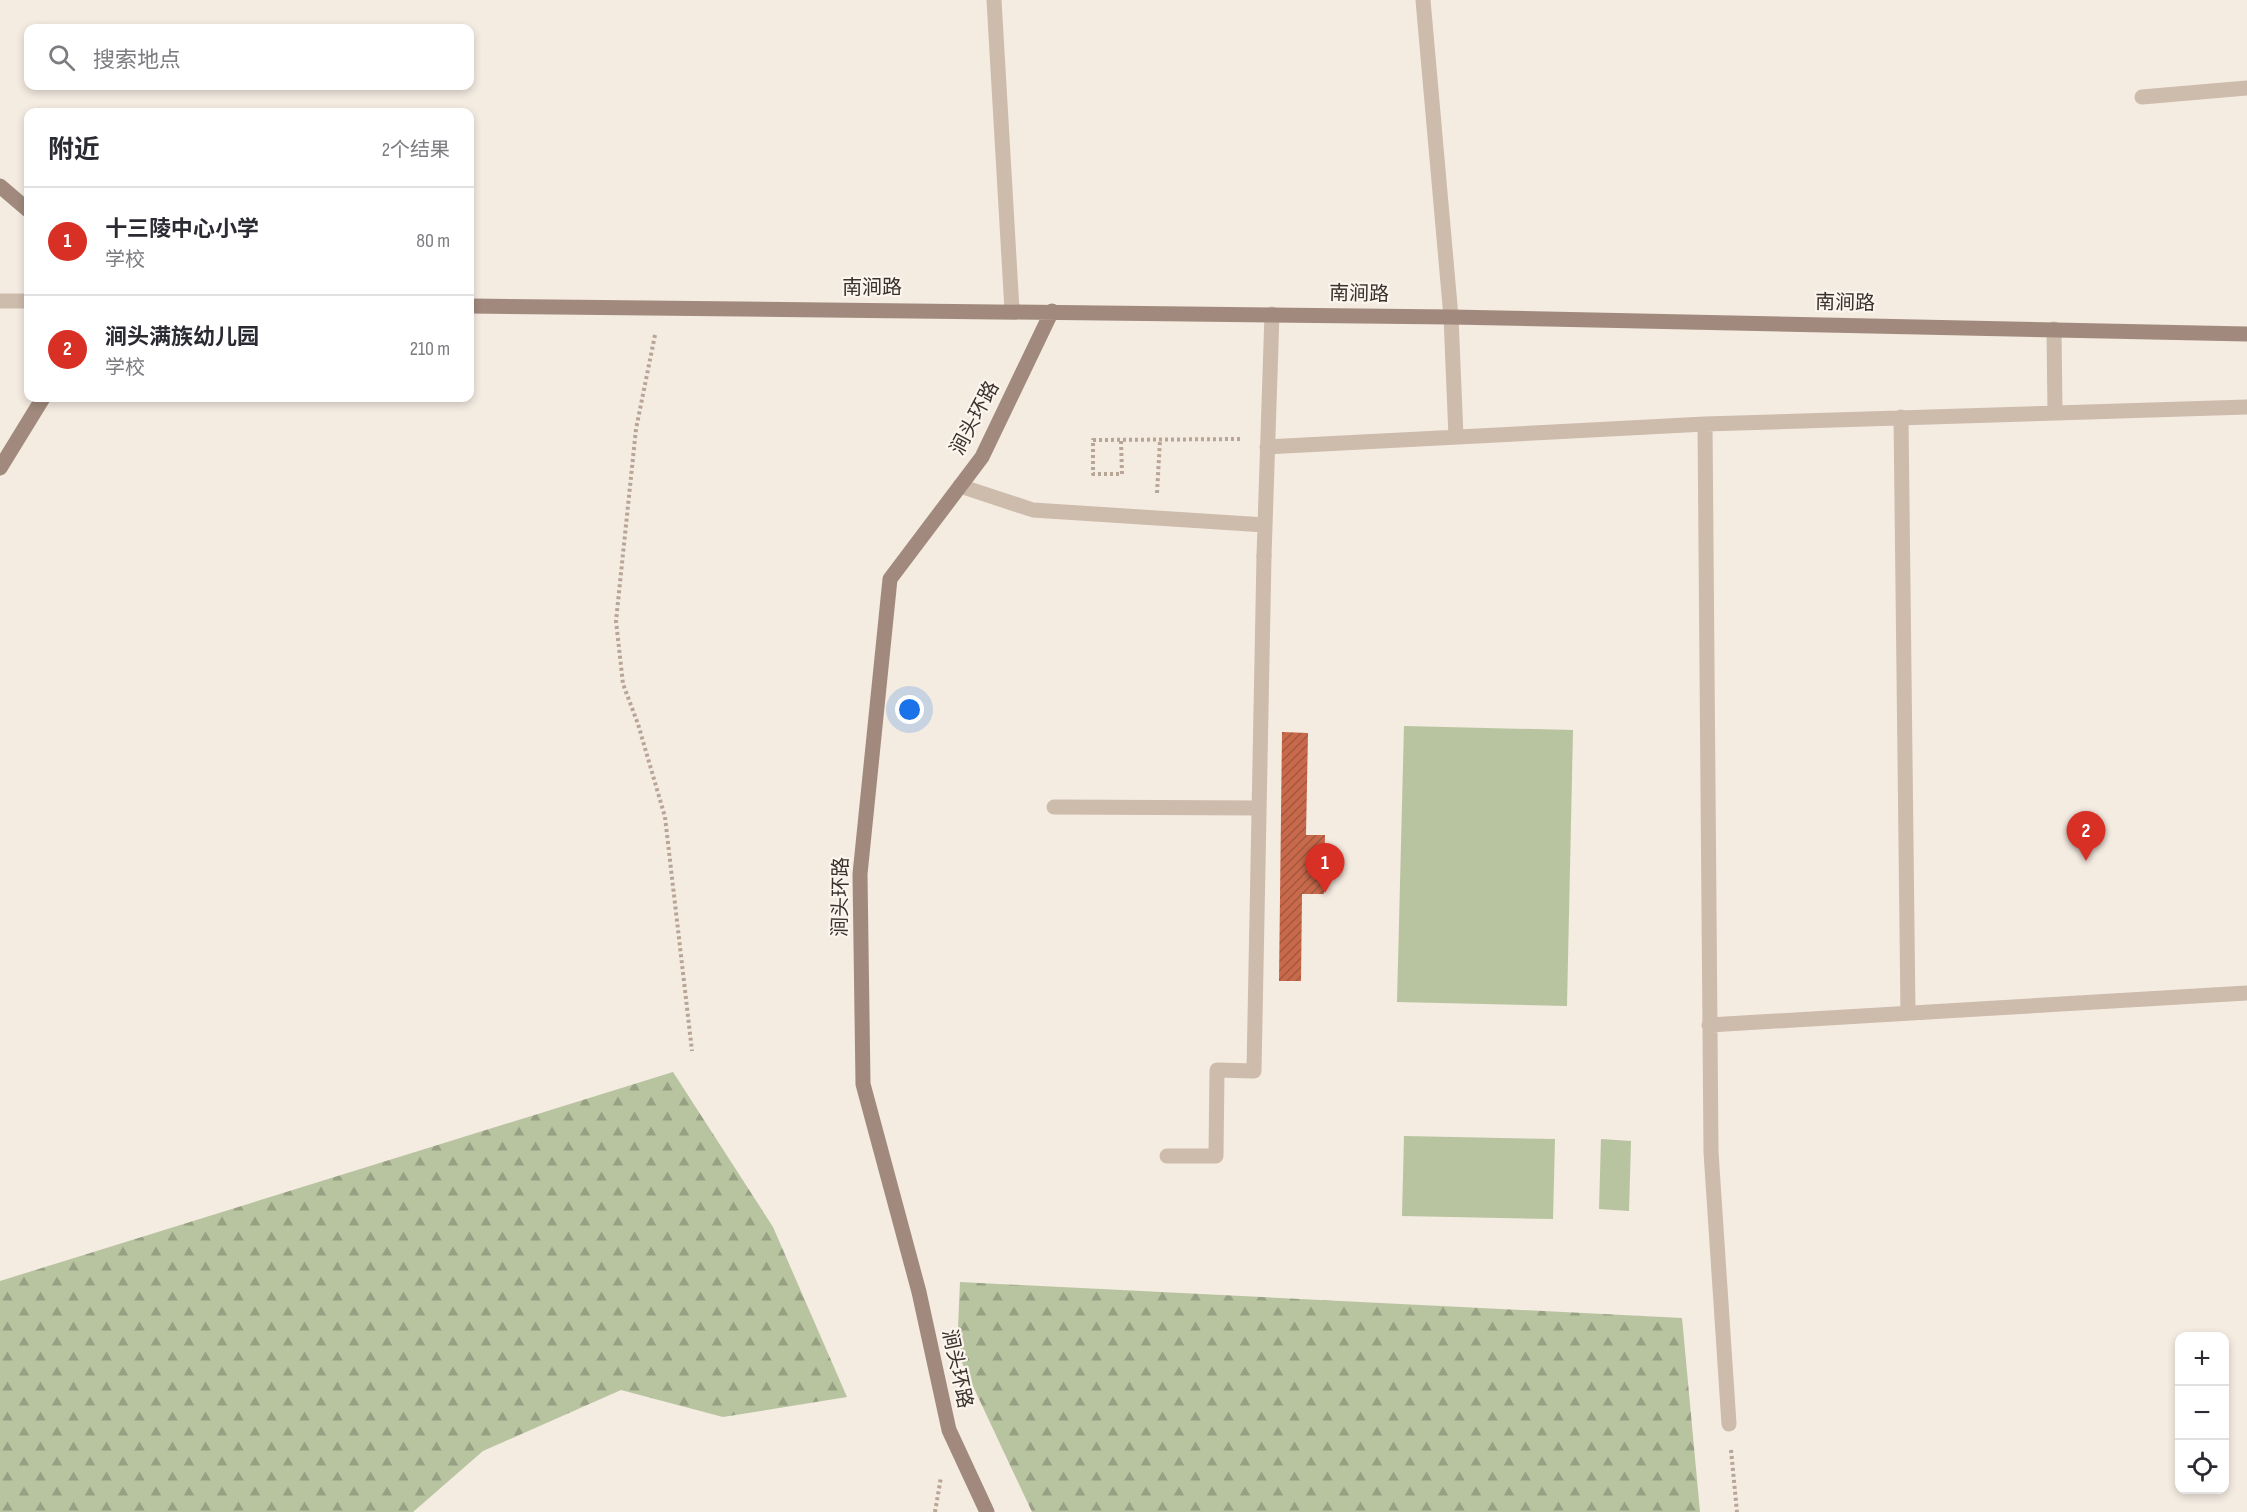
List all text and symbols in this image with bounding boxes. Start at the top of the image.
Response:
search box [24,24,474,90]
icon: search [45,41,78,74]
text: 搜索地点 [93,47,181,74]
text: 附近 [48,135,100,166]
text: 2个结果 [382,138,450,162]
text: 十三陵中心小学 [105,216,259,243]
text: 1 [64,229,71,253]
text: 80 m [416,229,450,253]
text: 学校 [105,248,145,272]
street label: 南涧路 [842,276,902,300]
street label: 南涧路 [1329,281,1389,307]
street label: 南涧路 [1815,290,1875,316]
text: 涧头满族幼儿园 [105,324,259,351]
text: 2 [63,337,72,361]
text: 210 m [410,337,450,361]
text: 学校 [105,356,145,380]
street label: 涧头环路 [946,377,1004,459]
your location [895,695,924,724]
pin: 2 [2066,812,2106,861]
pin: 1 [1306,844,1344,893]
street label: 涧头环路 [828,857,854,937]
street label: 涧头环路 [937,1327,977,1411]
map controls [2175,1332,2229,1494]
button: + [2175,1332,2229,1386]
button: − [2175,1386,2229,1440]
button: locate [2175,1440,2229,1494]

